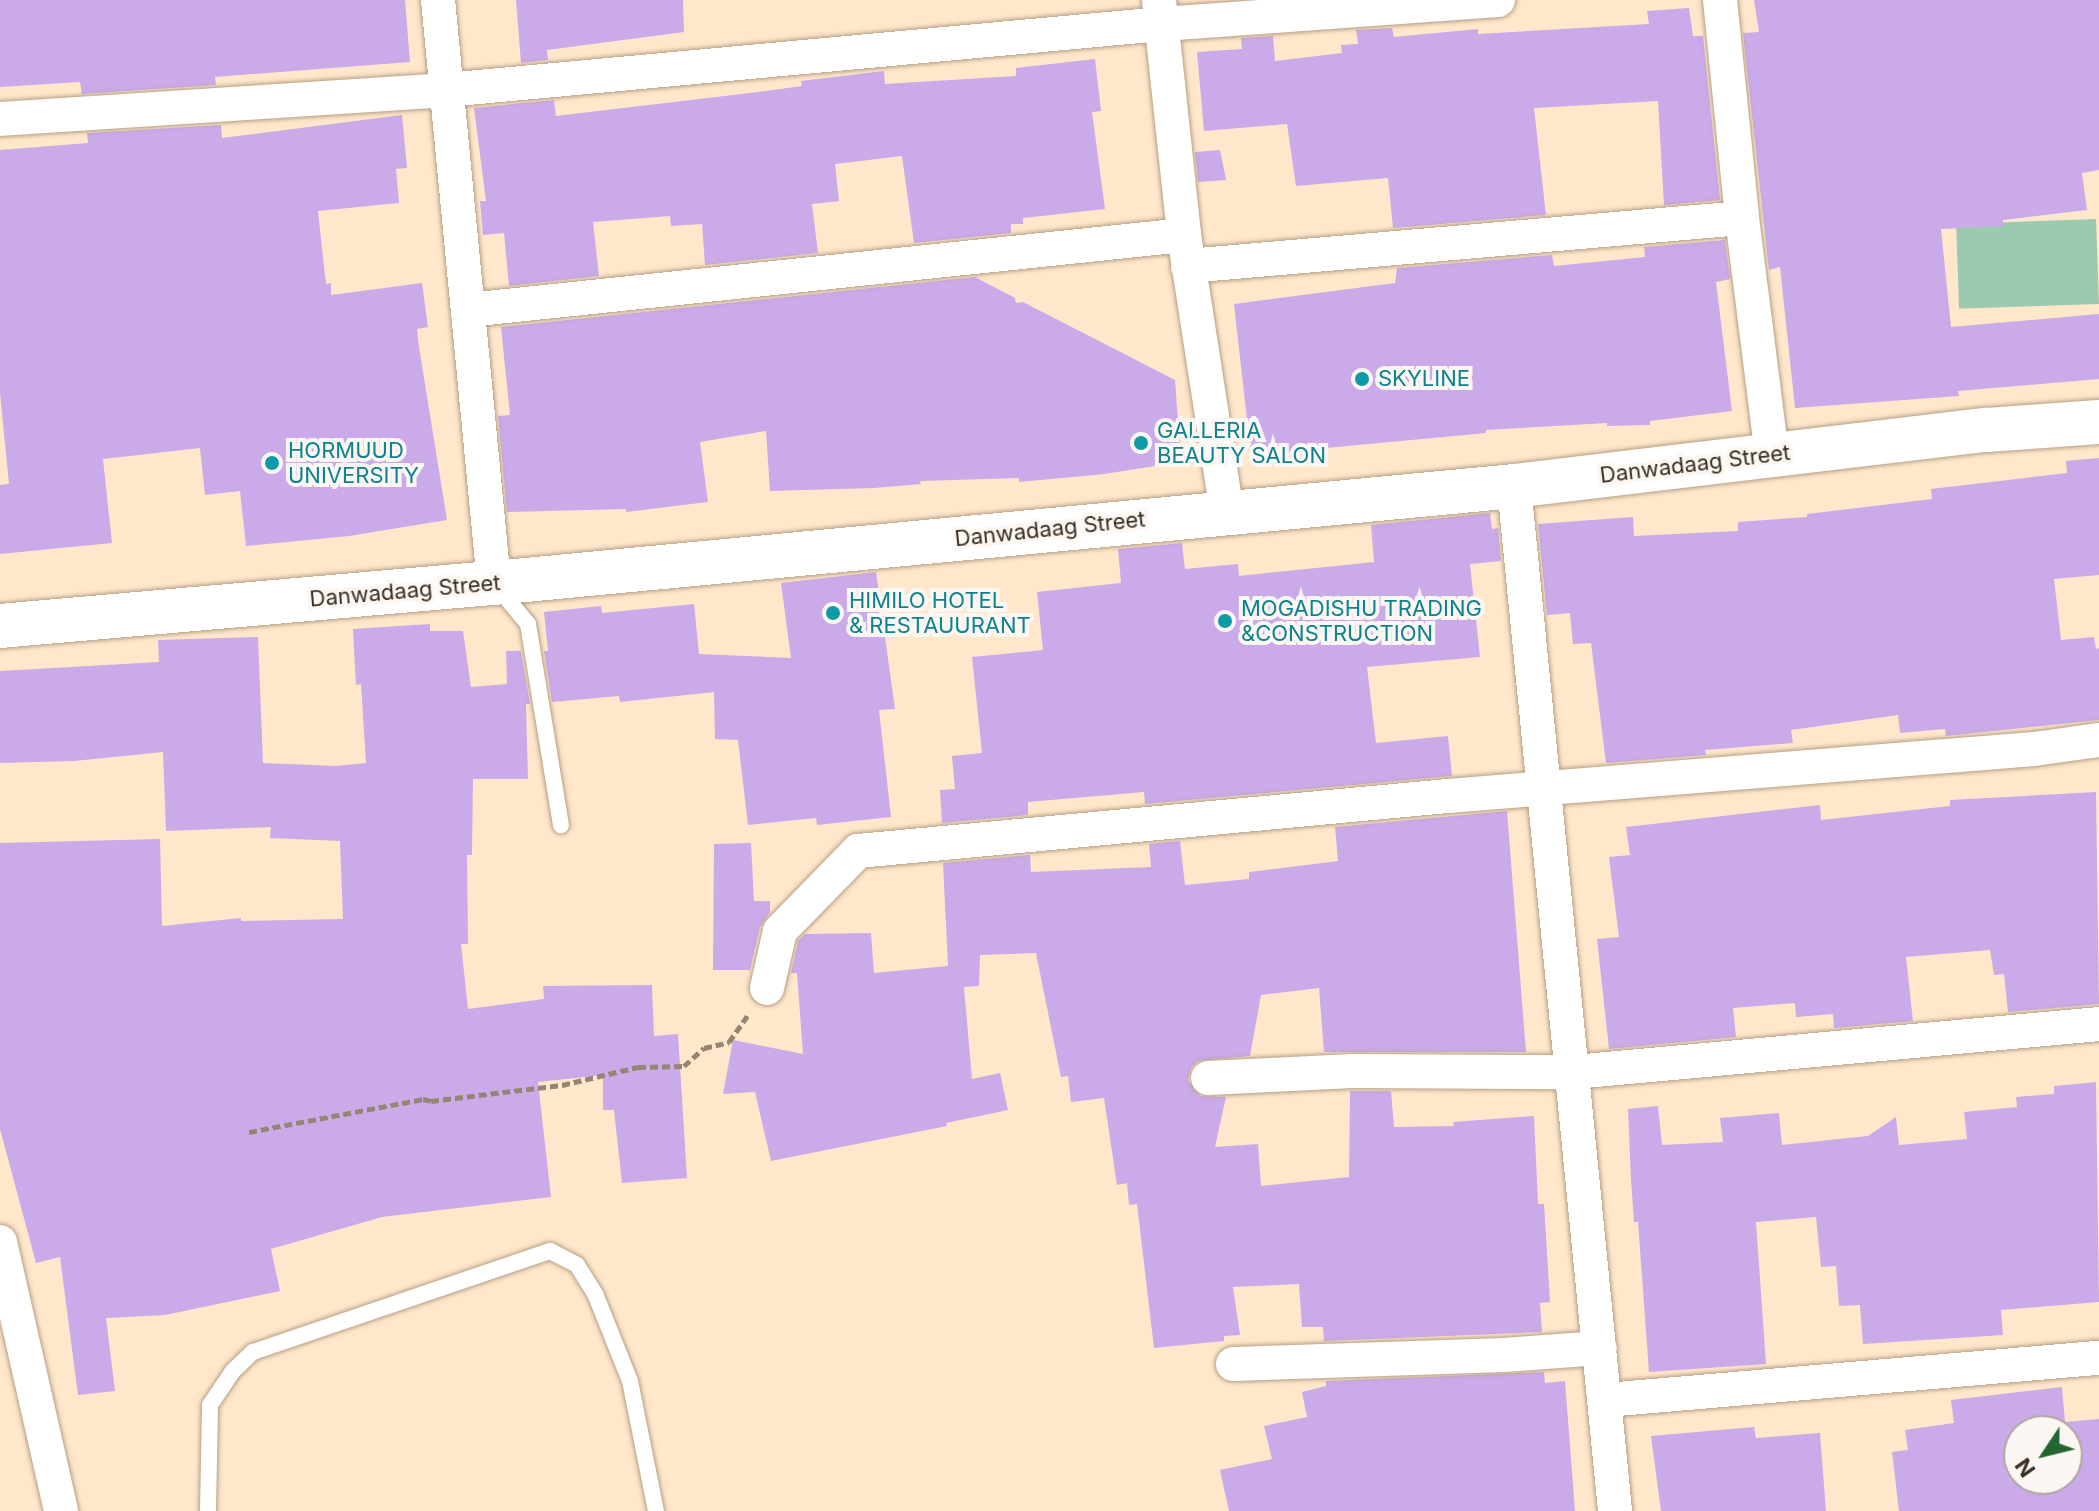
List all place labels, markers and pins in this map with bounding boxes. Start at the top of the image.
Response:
place label: SKYLINE [1378,366,1470,392]
marker: SKYLINE [1353,370,1371,388]
place label: GALLERIA BEAUTY SALON [1157,417,1326,468]
marker: GALLERIA BEAUTY SALON [1132,434,1150,452]
place label: HORMUUD UNIVERSITY [288,437,419,488]
marker: HORMUUD UNIVERSITY [263,454,281,472]
place label: HIMILO HOTEL & RESTAUURANT [849,587,1031,638]
place label: MOGADISHU TRADING &CONSTRUCTION [1241,595,1482,646]
marker: HIMILO HOTEL & RESTAUURANT [824,604,842,622]
marker: MOGADISHU TRADING &CONSTRUCTION [1216,612,1234,630]

